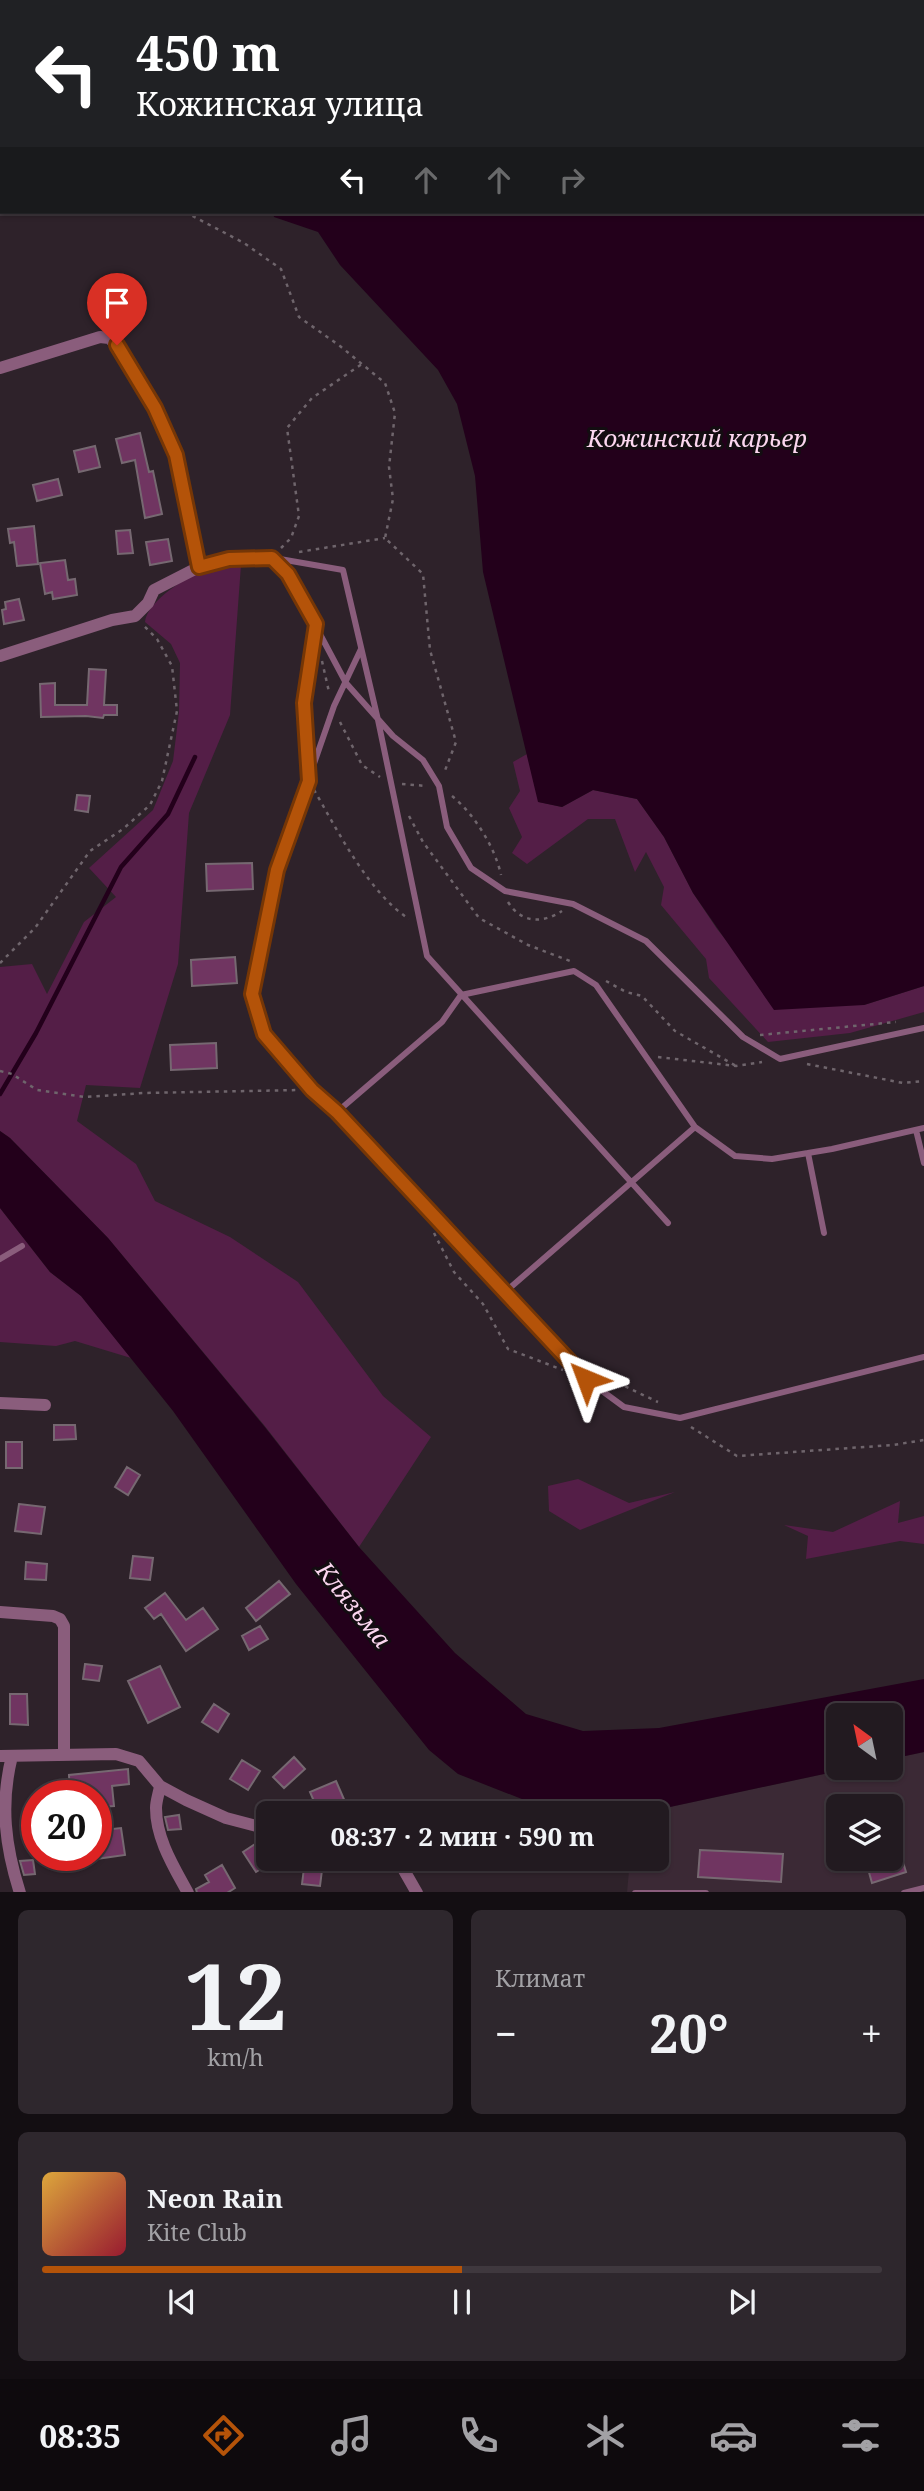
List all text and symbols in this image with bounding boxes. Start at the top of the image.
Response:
text: 450 m [136,19,280,85]
icon: left [21,28,112,119]
text: Кожинская улица [136,82,424,125]
icon: left [334,161,372,199]
icon: ahead [407,161,445,199]
icon: ahead [480,161,518,199]
icon: right [553,161,591,199]
pin [87,273,147,345]
icon: arrive [98,284,136,322]
water label: Кожинский карьер [586,421,807,454]
position arrow [549,1342,623,1416]
water label: Клязьма [309,1553,399,1654]
north arrow [826,1703,903,1780]
map controls [826,1703,903,1871]
speed limit sign: 20 [21,1780,112,1871]
button: layers [826,1794,903,1871]
text: 08:37 · 2 мин · 590 m [330,1818,595,1854]
text: 12 [184,1933,287,2057]
text: Климат [495,1962,585,1994]
text: 20° [649,1997,729,2068]
text: − [495,2007,517,2059]
text: + [861,2007,882,2059]
text: km/h [207,2041,264,2073]
text: Neon Rain [147,2180,283,2216]
text: Kite Club [147,2216,247,2248]
icon: previous [163,2283,201,2321]
icon: pause [443,2283,481,2321]
icon: next [723,2283,761,2321]
icon: directions [199,2411,248,2460]
icon: music [327,2411,376,2460]
icon: phone [454,2411,503,2460]
icon: climate [581,2411,630,2460]
icon: car [709,2411,758,2460]
icon: filters [836,2411,885,2460]
text: 08:35 [39,2414,121,2457]

